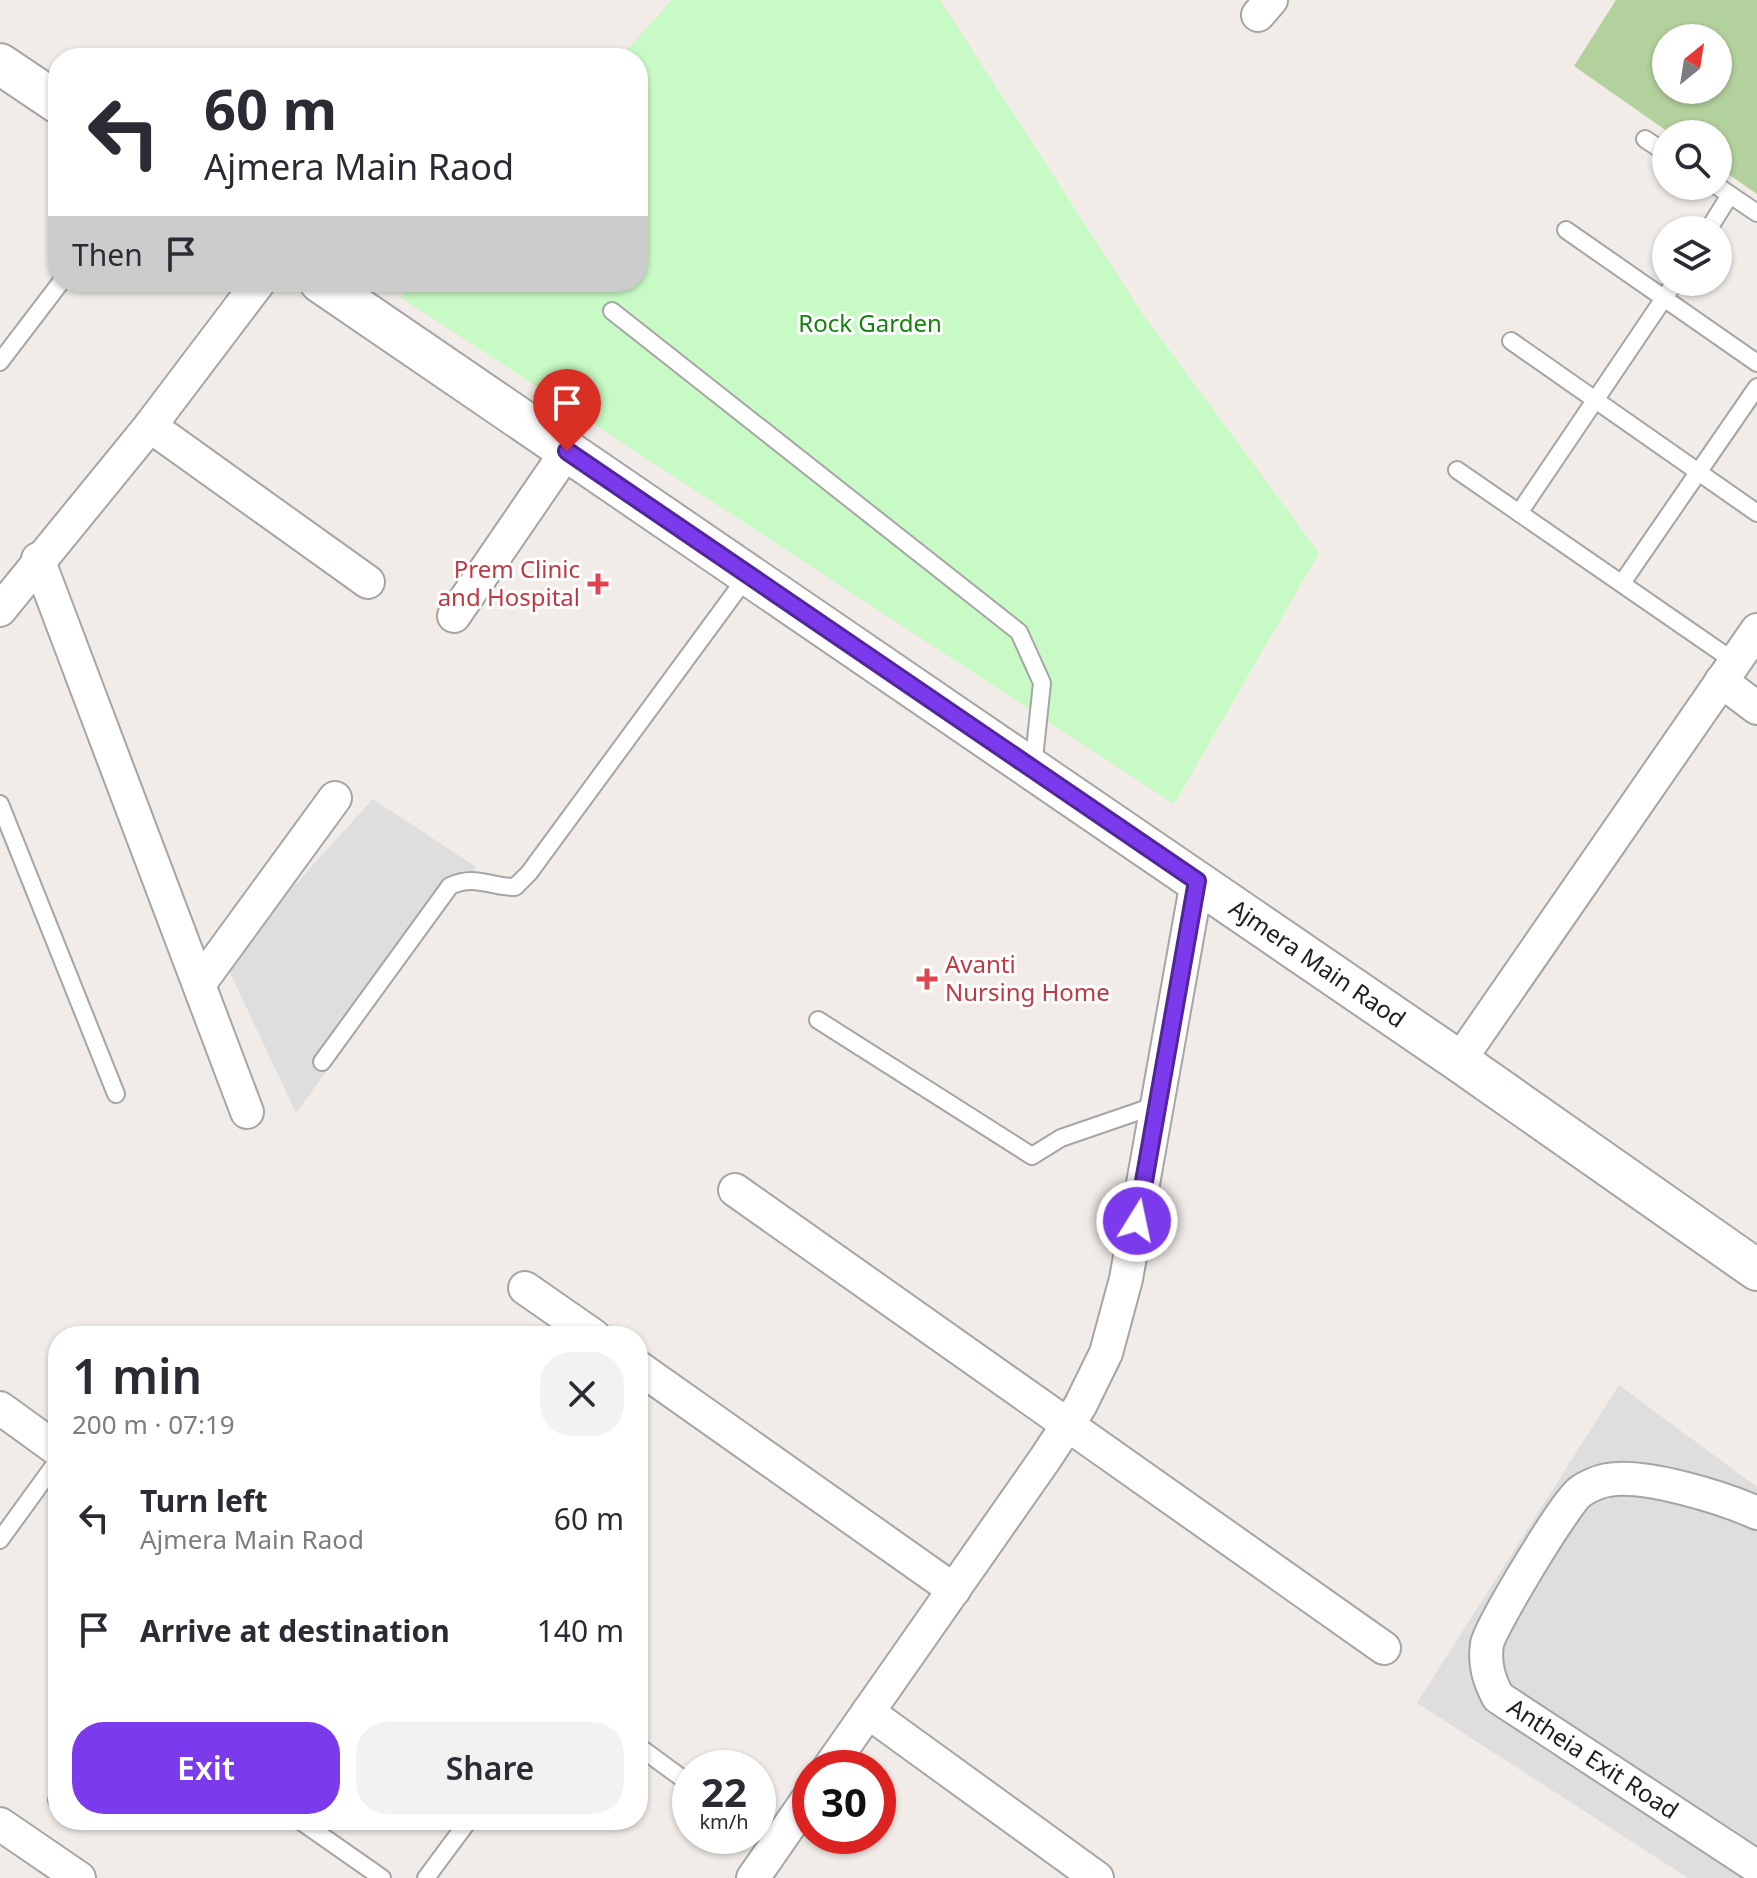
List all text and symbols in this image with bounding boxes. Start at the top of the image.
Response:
north arrow [1652,24,1732,104]
map controls [1652,24,1732,296]
text: 60 m [204,70,337,146]
icon: left [72,80,176,184]
button: search [1652,120,1732,200]
text: Ajmera Main Raod [204,142,514,191]
button: layers [1652,216,1732,296]
icon: arrive [159,232,203,276]
text: Then [72,234,143,275]
park label: Rock Garden [798,306,942,339]
pin [533,369,601,451]
icon: arrive [545,381,589,425]
place label: Prem Clinic and Hospital [438,552,580,613]
marker: Prem Clinic and Hospital [587,573,609,595]
street label: Ajmera Main Raod [1223,891,1413,1035]
place label: Avanti Nursing Home [945,947,1110,1008]
marker: Avanti Nursing Home [916,968,938,990]
position arrow [1095,1179,1179,1263]
text: 1 min [72,1343,202,1408]
button: close [540,1352,624,1436]
text: 200 m · 07:19 [72,1406,235,1442]
text: Turn left [140,1480,268,1521]
icon: left [72,1496,116,1540]
text: 60 m [554,1498,624,1539]
text: Ajmera Main Raod [140,1521,364,1557]
icon: arrive [72,1608,116,1652]
text: Arrive at destination [140,1610,450,1651]
text: 140 m [537,1610,624,1651]
street label: Antheia Exit Road [1502,1690,1685,1826]
button: Exit [72,1722,340,1814]
button: Share [356,1722,624,1814]
speed limit sign: 30 [792,1750,896,1854]
text: 22 [701,1764,747,1819]
text: km/h [699,1808,749,1835]

